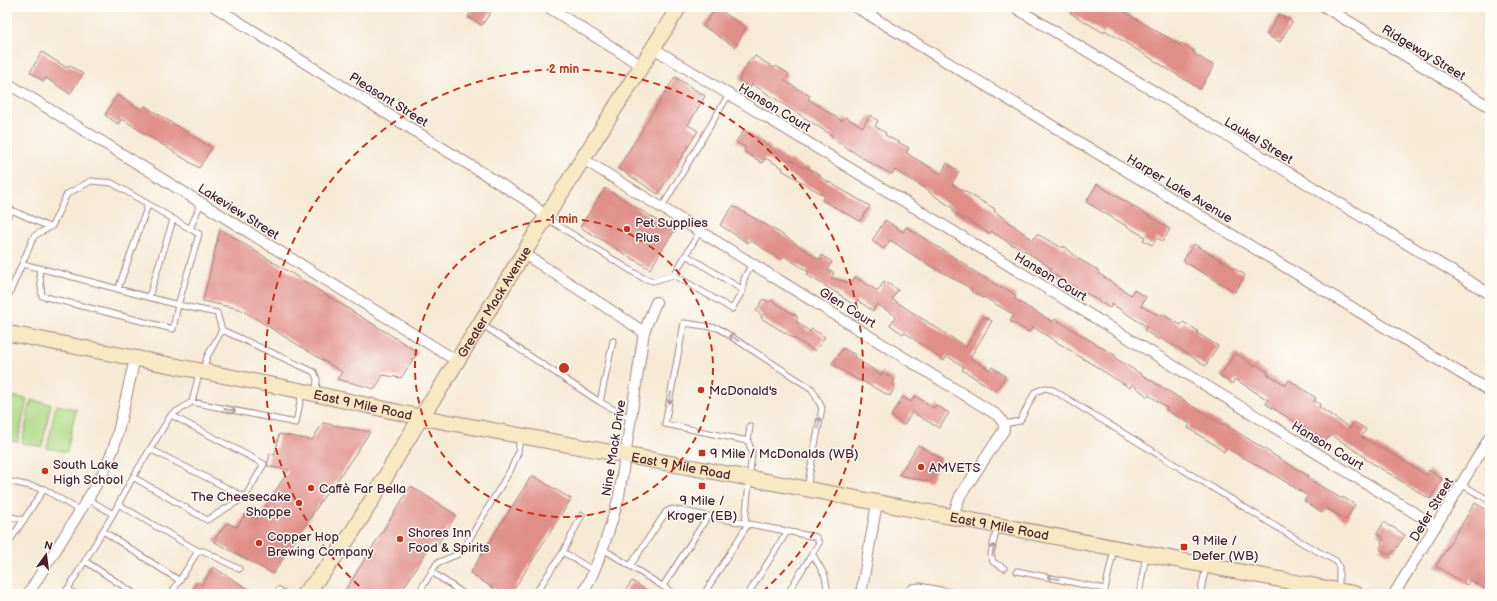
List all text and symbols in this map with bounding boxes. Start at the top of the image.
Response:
street label: Ridgeway Street [1379,22,1468,84]
text: 2 min [549,62,579,77]
street label: Pleasant Street [346,69,431,131]
street label: Hanson Court [735,80,814,136]
street label: Laukel Street [1221,114,1296,168]
street label: Harper Lake Avenue [1124,151,1235,227]
street label: Lakeview Street [195,180,282,243]
text: 1 min [550,212,578,227]
place label: Pet Supplies Plus [635,215,708,246]
marker: Pet Supplies Plus [622,224,632,234]
street label: Greater Mack Avenue [454,243,535,361]
street label: Hanson Court [1011,249,1090,305]
street label: Glen Court [816,284,879,332]
one-way arrow [728,334,740,342]
centre of rings [557,361,571,375]
place label: McDonald's [709,383,778,399]
marker: McDonald's [696,385,706,395]
street label: East 9 Mile Road [312,387,414,424]
one-way arrow [666,391,674,404]
street label: Nine Mack Drive [598,399,630,497]
one-way arrow [223,406,236,414]
one-way arrow [815,417,823,430]
street label: Hanson Court [1288,418,1367,474]
place label: 9 Mile / McDonalds (WB) [710,446,859,462]
marker: 9 Mile / McDonalds (WB) [697,448,707,458]
street label: East 9 Mile Road [630,449,732,484]
place label: South Lake High School [53,457,123,488]
place label: AMVETS [929,460,981,476]
marker: AMVETS [916,462,926,472]
marker: South Lake High School [40,466,50,476]
street label: Defer Street [1406,475,1457,544]
place label: Caffè Far Bella [319,481,406,497]
marker: 9 Mile / Kroger (EB) [697,481,707,491]
marker: Caffè Far Bella [306,483,316,493]
place label: The Cheesecake Shoppe [191,489,291,520]
place label: 9 Mile / Kroger (EB) [667,493,737,524]
marker: The Cheesecake Shoppe [294,498,304,508]
street label: East 9 Mile Road [948,509,1050,544]
place label: Shores Inn Food & Spirits [408,525,490,556]
place label: Copper Hop Brewing Company [267,529,374,560]
place label: 9 Mile / Defer (WB) [1192,533,1259,564]
marker: Shores Inn Food & Spirits [395,534,405,544]
north arrow [26,535,66,575]
text: N [43,538,54,553]
marker: Copper Hop Brewing Company [254,538,264,548]
marker: 9 Mile / Defer (WB) [1179,542,1189,552]
one-way arrow [989,544,997,557]
one-way arrow [1047,574,1060,582]

